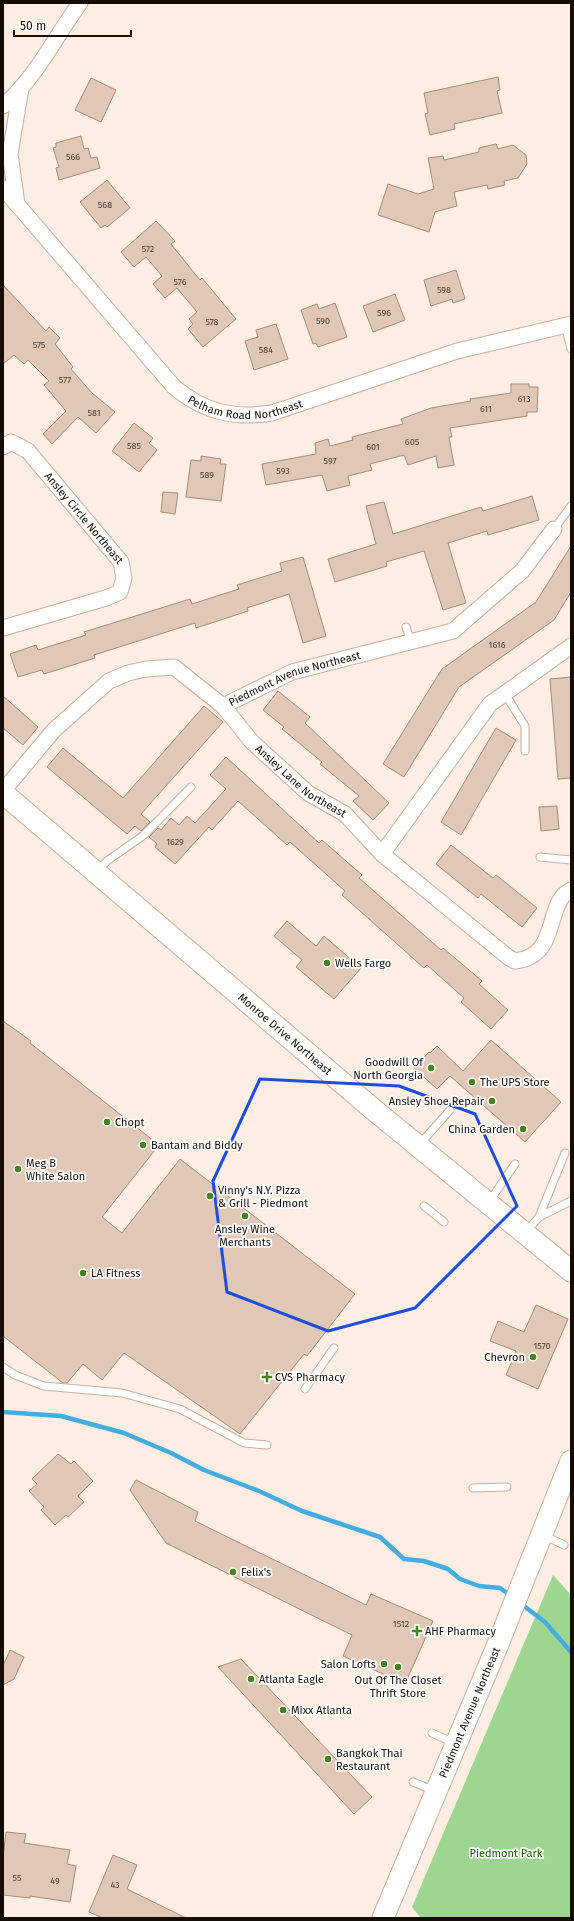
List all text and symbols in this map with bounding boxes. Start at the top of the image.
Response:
scale bar [14,12,131,38]
text: 50 m [20,19,46,33]
house number: 566 [66,152,80,162]
house number: 568 [98,200,112,210]
house number: 572 [142,244,154,254]
house number: 576 [174,277,187,287]
house number: 598 [437,285,451,295]
house number: 596 [377,308,391,318]
house number: 590 [316,316,330,326]
house number: 578 [205,317,219,327]
house number: 575 [33,340,46,350]
house number: 584 [259,345,273,355]
house number: 577 [59,375,71,385]
street label: Pelham Road Northeast [185,393,304,422]
house number: 613 [518,394,530,404]
house number: 611 [480,404,492,414]
house number: 581 [87,408,101,418]
house number: 605 [405,437,420,447]
house number: 585 [127,441,141,451]
house number: 601 [366,442,380,452]
house number: 597 [324,456,336,466]
house number: 593 [276,466,290,476]
street label: Ansley Circle Northeast [42,470,126,567]
house number: 589 [200,470,214,480]
house number: 1616 [489,640,506,650]
street label: Piedmont Avenue Northeast [226,649,362,709]
street label: Ansley Lane Northeast [252,742,348,820]
house number: 1629 [166,837,184,847]
place label: Wells Fargo [335,957,391,970]
marker: Wells Fargo [322,958,332,968]
street label: Monroe Drive Northeast [235,991,334,1078]
place label: Goodwill Of North Georgia [353,1056,424,1082]
marker: Goodwill Of North Georgia [426,1063,436,1073]
place label: The UPS Store [480,1076,550,1089]
marker: The UPS Store [467,1077,477,1087]
place label: Ansley Shoe Repair [389,1095,485,1108]
marker: Ansley Shoe Repair [487,1096,497,1106]
place label: Chopt [115,1116,144,1129]
marker: Chopt [102,1117,112,1127]
place label: China Garden [448,1123,515,1136]
marker: China Garden [518,1124,528,1134]
place label: Bantam and Biddy [151,1139,243,1152]
marker: Bantam and Biddy [138,1140,148,1150]
place label: Meg B White Salon [26,1157,85,1183]
marker: Meg B White Salon [13,1164,23,1174]
place label: Vinny's N.Y. Pizza & Grill - Piedmont [218,1184,308,1210]
marker: Vinny's N.Y. Pizza & Grill - Piedmont [205,1191,215,1201]
marker: Ansley Wine Merchants [240,1211,250,1221]
place label: Ansley Wine Merchants [215,1223,275,1249]
place label: LA Fitness [91,1267,140,1280]
marker: LA Fitness [78,1268,88,1278]
house number: 1570 [533,1341,551,1351]
place label: Chevron [484,1351,525,1364]
marker: Chevron [528,1352,538,1362]
place label: CVS Pharmacy [275,1371,346,1384]
marker: CVS Pharmacy [262,1372,272,1382]
place label: Felix's [241,1566,271,1579]
marker: Felix's [228,1567,238,1577]
house number: 1512 [393,1619,409,1629]
place label: AHF Pharmacy [425,1625,497,1638]
marker: AHF Pharmacy [412,1626,422,1636]
street label: Piedmont Avenue Northeast [437,1645,503,1780]
place label: Salon Lofts [321,1658,376,1671]
marker: Salon Lofts [379,1659,389,1669]
marker: Out Of The Closet Thrift Store [393,1662,403,1672]
place label: Atlanta Eagle [259,1673,324,1686]
marker: Atlanta Eagle [246,1674,256,1684]
place label: Out Of The Closet Thrift Store [355,1674,441,1700]
place label: Mixx Atlanta [291,1704,352,1717]
marker: Mixx Atlanta [278,1705,288,1715]
place label: Bangkok Thai Restaurant [336,1747,403,1773]
marker: Bangkok Thai Restaurant [323,1754,333,1764]
park label: Piedmont Park [470,1847,543,1860]
house number: 55 [13,1873,22,1883]
house number: 49 [50,1876,60,1886]
house number: 43 [110,1880,120,1890]

